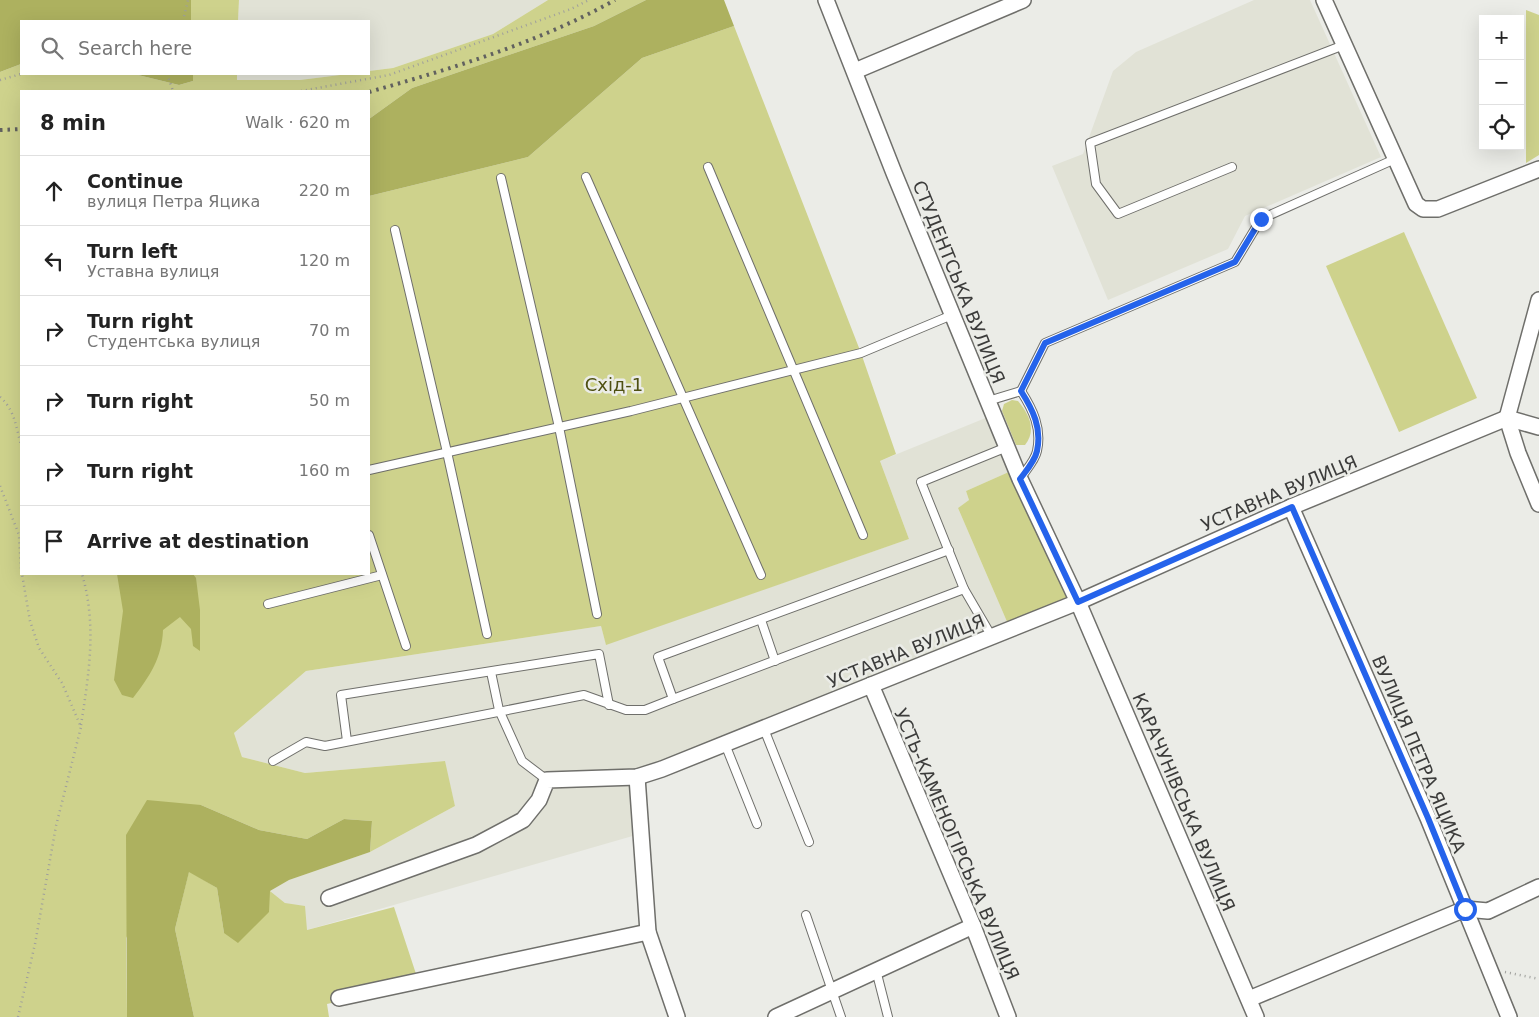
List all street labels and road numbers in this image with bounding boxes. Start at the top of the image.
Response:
street label: СТУДЕНТСЬКА ВУЛИЦЯ [909,177,1009,387]
street label: УСТАВНА ВУЛИЦЯ [1198,451,1360,535]
street label: УСТАВНА ВУЛИЦЯ [824,610,988,692]
street label: ВУЛИЦЯ ПЕТРА ЯЦИКА [1368,652,1470,856]
street label: КАРАЧУНІВСЬКА ВУЛИЦЯ [1128,690,1240,914]
street label: УСТЬ-КАМЕНОГІРСЬКА ВУЛИЦЯ [890,705,1024,983]

